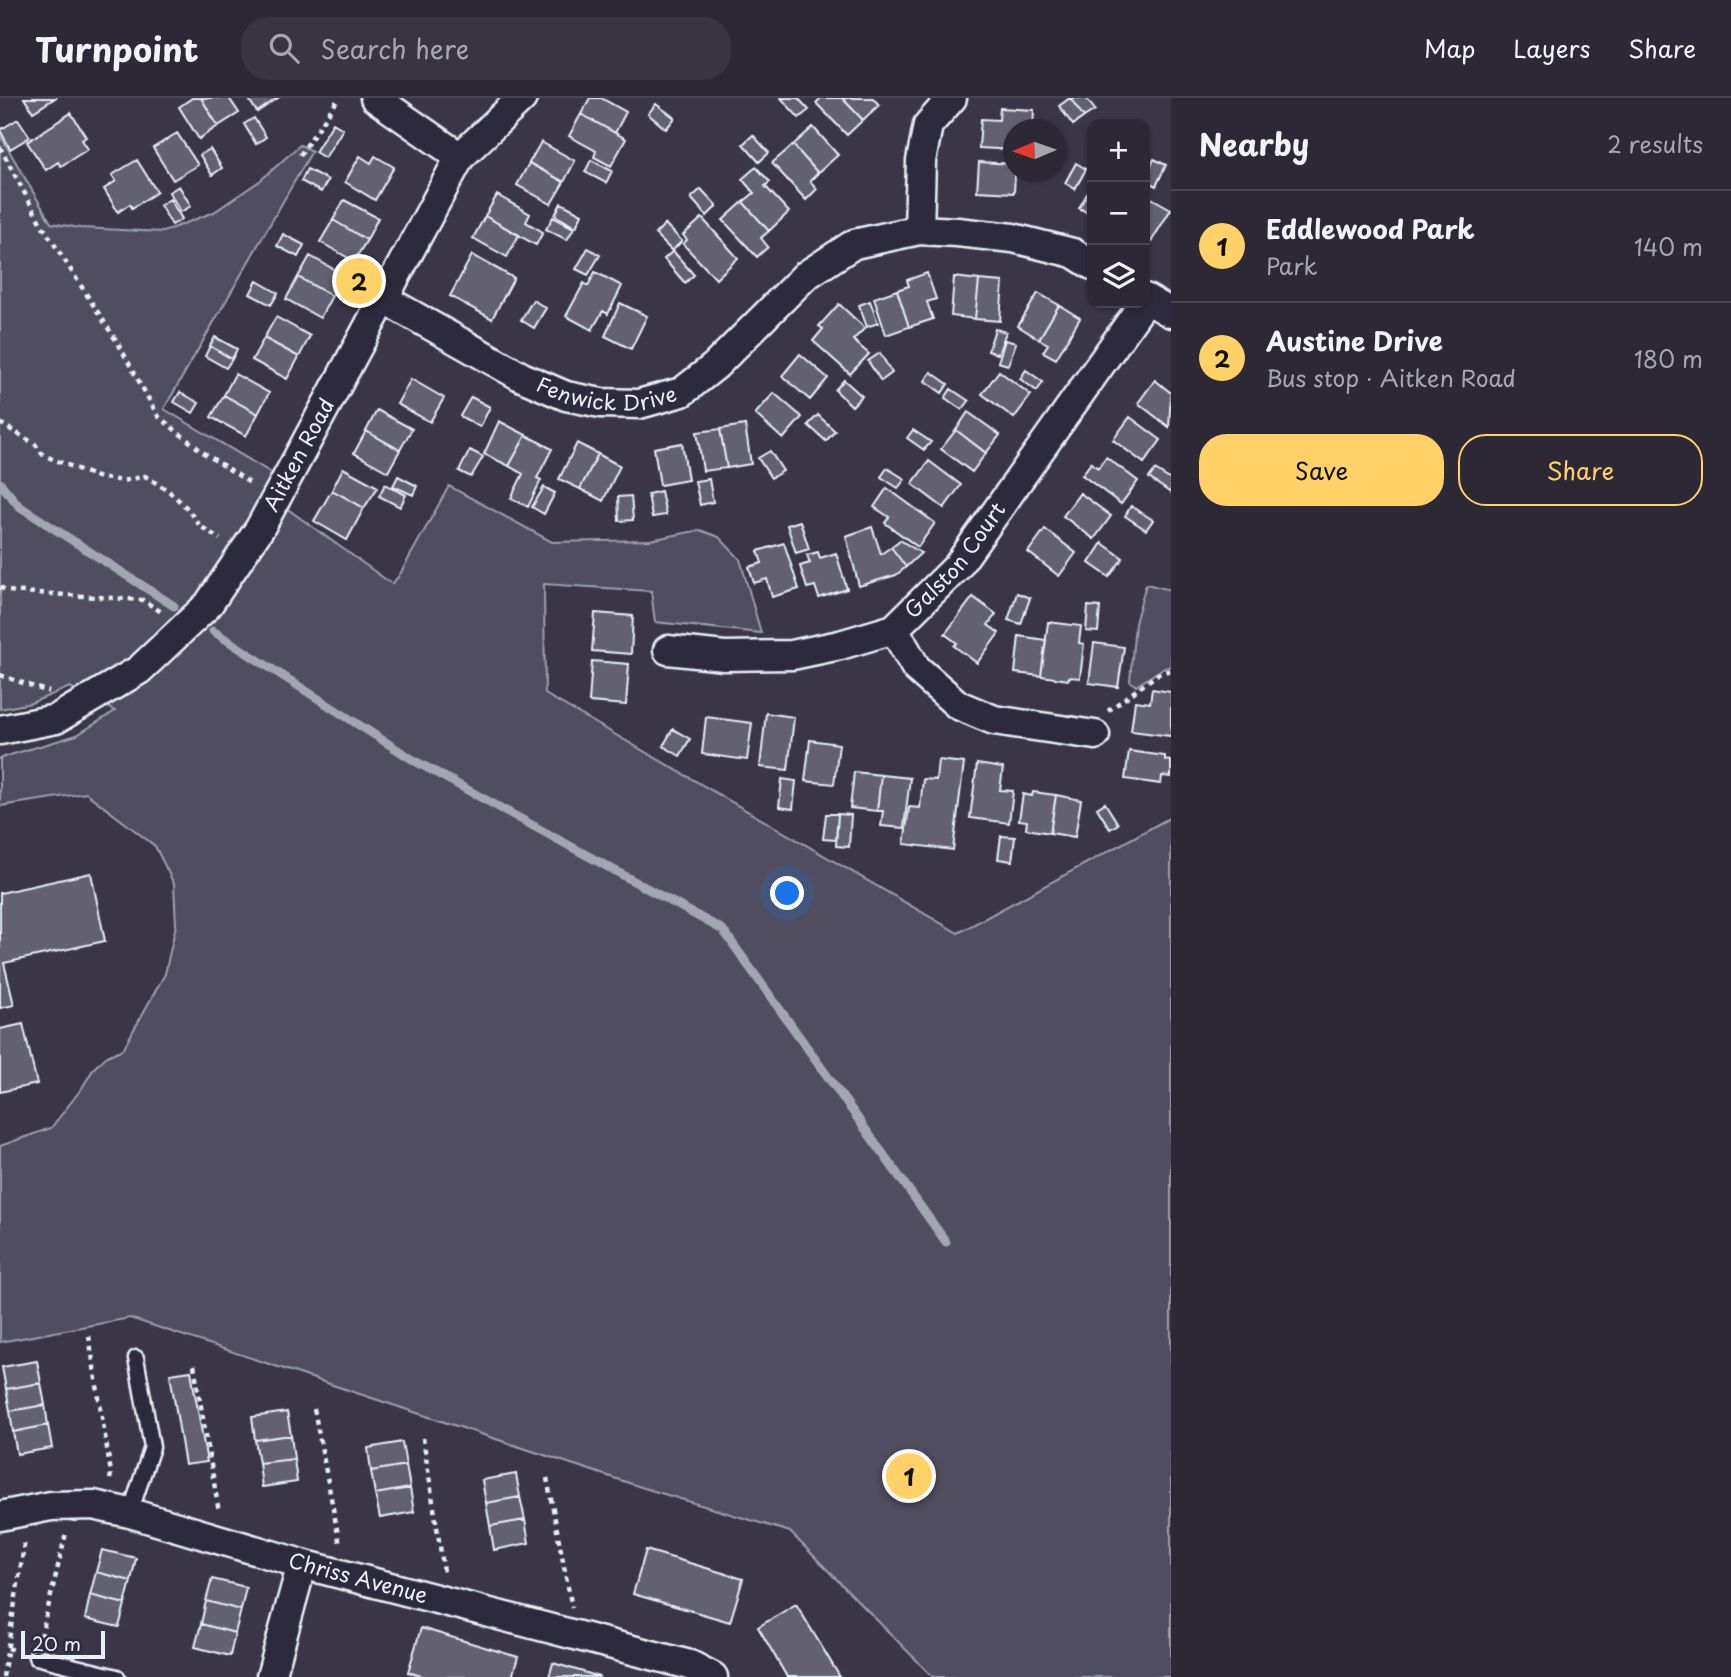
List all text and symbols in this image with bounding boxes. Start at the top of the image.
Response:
search box [241,17,731,80]
text: Turnpoint [35,23,199,73]
icon: search [265,29,303,67]
text: Search here [321,29,469,68]
text: Map [1424,30,1475,66]
text: Layers [1513,30,1590,66]
text: Share [1628,30,1696,66]
north arrow [1003,119,1066,182]
map controls [1087,119,1150,308]
button: + [1087,119,1150,182]
text: Nearby [1199,121,1309,166]
text: 2 results [1607,126,1703,161]
button: − [1087,182,1150,245]
text: Eddlewood Park [1266,209,1475,248]
text: 1 [1217,229,1228,264]
text: 140 m [1634,229,1703,264]
button: layers [1087,245,1150,308]
text: Park [1266,248,1317,283]
pin: 2 [336,255,382,307]
text: Austine Drive [1266,321,1443,360]
text: 2 [1214,341,1230,376]
text: 180 m [1634,341,1703,376]
text: Bus stop · Aitken Road [1266,360,1516,395]
street label: Fenwick Drive [532,367,680,418]
street label: Aitken Road [254,392,341,516]
button: Save [1199,434,1444,506]
button: Share [1458,434,1703,506]
street label: Galston Court [896,495,1012,625]
your location [770,876,804,910]
pin: 1 [886,1450,932,1502]
street label: Chriss Avenue [285,1543,431,1610]
scale bar [21,1628,105,1660]
text: 20 m [32,1629,81,1657]

